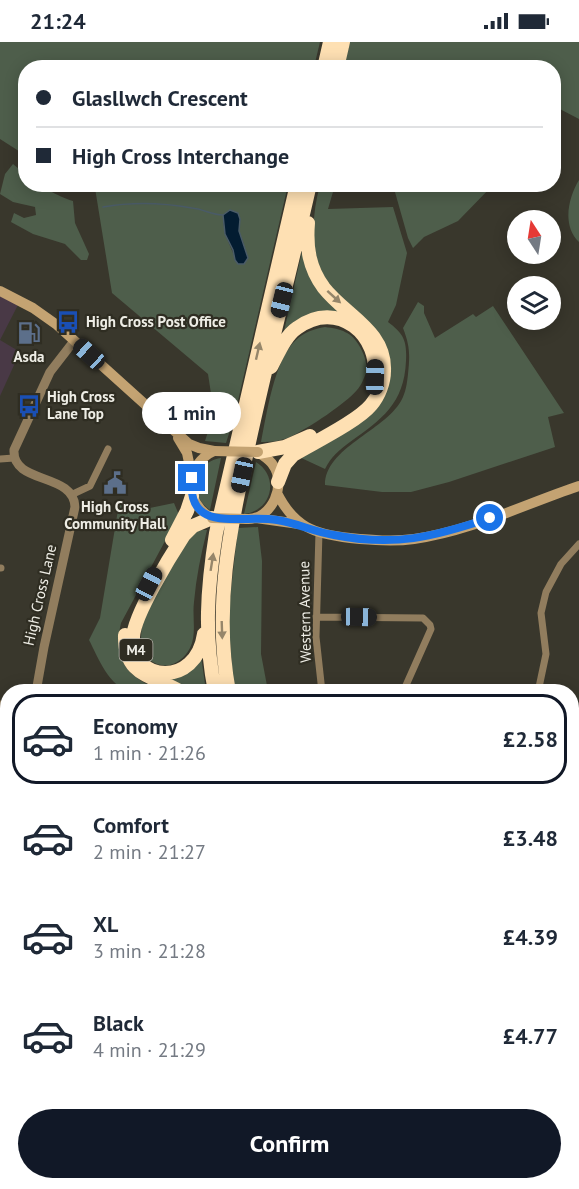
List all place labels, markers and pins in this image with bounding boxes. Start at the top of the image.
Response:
bus stop icon: High Cross Post Office [55,309,81,335]
place label: High Cross Post Office [86,312,226,331]
fuel station icon: Asda [16,320,42,346]
place label: Asda [14,347,44,366]
place label: High Cross Lane Top [47,387,115,423]
bus stop icon: High Cross Lane Top [16,393,42,419]
public building icon: High Cross Community Hall [102,470,128,496]
place label: High Cross Community Hall [64,497,166,533]

